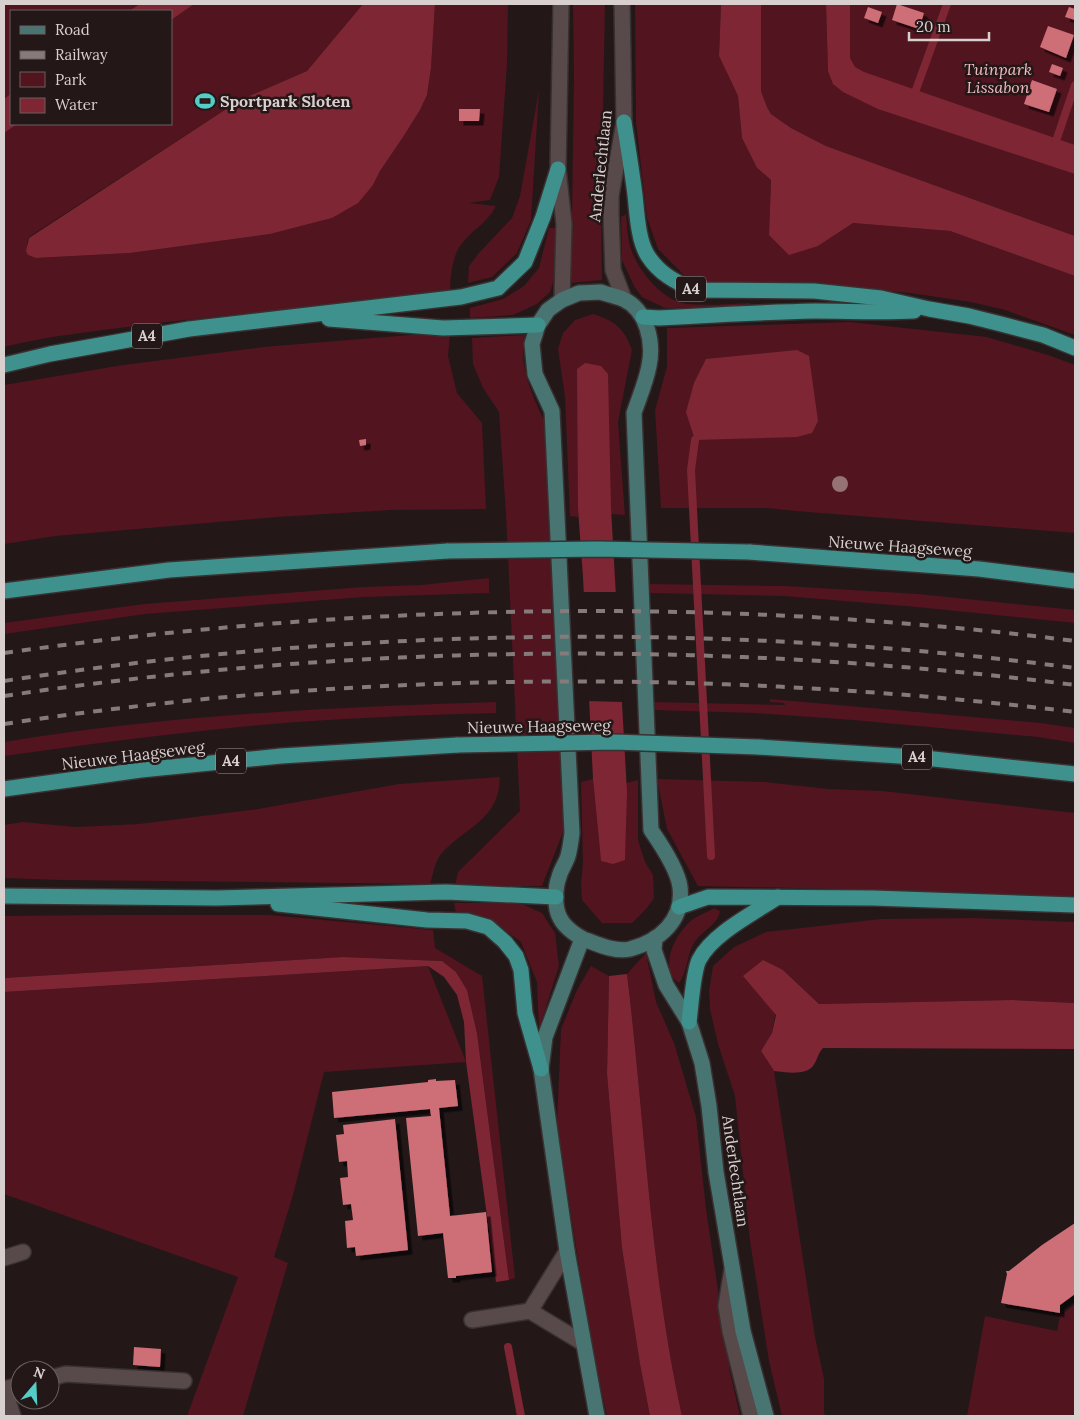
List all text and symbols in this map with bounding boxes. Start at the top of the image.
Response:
legend [10,10,172,125]
scale bar [909,10,989,42]
text: 20 m [916,17,951,36]
text: Road [55,20,90,39]
text: Railway [55,45,108,64]
park label: Tuinpark Lissabon [964,59,1032,97]
text: Park [55,70,86,89]
sports icon: Sportpark Sloten [194,90,216,112]
place label: Sportpark Sloten [220,91,351,111]
text: Water [55,95,98,114]
street label: Anderlechtlaan [584,109,616,224]
road number: A4 [676,276,706,302]
road number: A4 [132,324,162,348]
street label: Nieuwe Haagseweg [827,531,974,561]
street label: Nieuwe Haagseweg [467,715,612,737]
street label: Nieuwe Haagseweg [60,736,207,774]
road number: A4 [902,744,932,770]
road number: A4 [216,748,246,774]
street label: Anderlechtlaan [718,1113,754,1228]
north arrow [10,1360,60,1410]
text: N [31,1362,47,1383]

